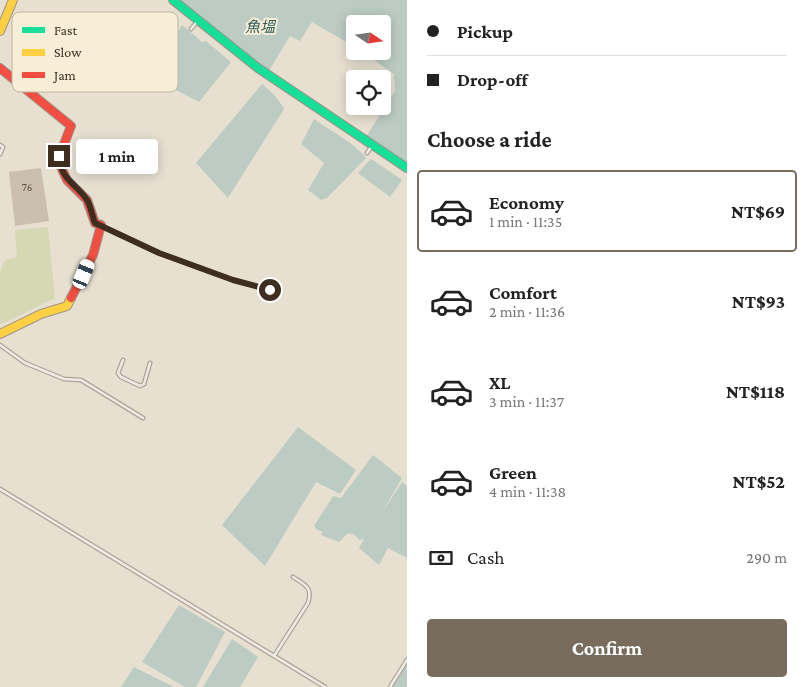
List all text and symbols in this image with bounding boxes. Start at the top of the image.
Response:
legend [12,12,178,92]
north arrow [346,15,391,60]
map controls [346,15,391,115]
water label: 魚塭 [245,19,277,35]
text: Pickup [457,21,513,42]
text: Fast [54,22,78,38]
text: Slow [54,44,82,60]
text: Jam [52,67,76,83]
text: Drop-off [457,69,528,90]
button: locate [346,70,391,115]
text: Choose a ride [427,127,552,152]
callout: 1 min [76,138,159,174]
route end [48,145,70,167]
text: 1 min [99,148,135,165]
house number: 76 [22,181,32,193]
icon: car [429,189,474,234]
text: Economy [489,192,564,213]
text: NT$69 [731,201,785,222]
text: 1 min · 11:35 [489,213,562,230]
car [71,257,96,291]
route start [259,279,281,301]
icon: car [429,279,474,324]
text: Comfort [489,282,557,303]
text: NT$93 [732,291,785,312]
text: 2 min · 11:36 [489,303,565,320]
icon: car [429,369,474,414]
text: XL [489,372,511,393]
text: NT$118 [726,381,785,402]
text: 3 min · 11:37 [489,393,564,410]
icon: car [429,459,474,504]
text: Green [489,462,537,483]
text: NT$52 [732,471,785,492]
text: 4 min · 11:38 [489,483,566,500]
icon: cash [427,544,455,572]
text: Cash [467,547,505,568]
text: 290 m [746,549,787,566]
button: Confirm [427,619,787,677]

